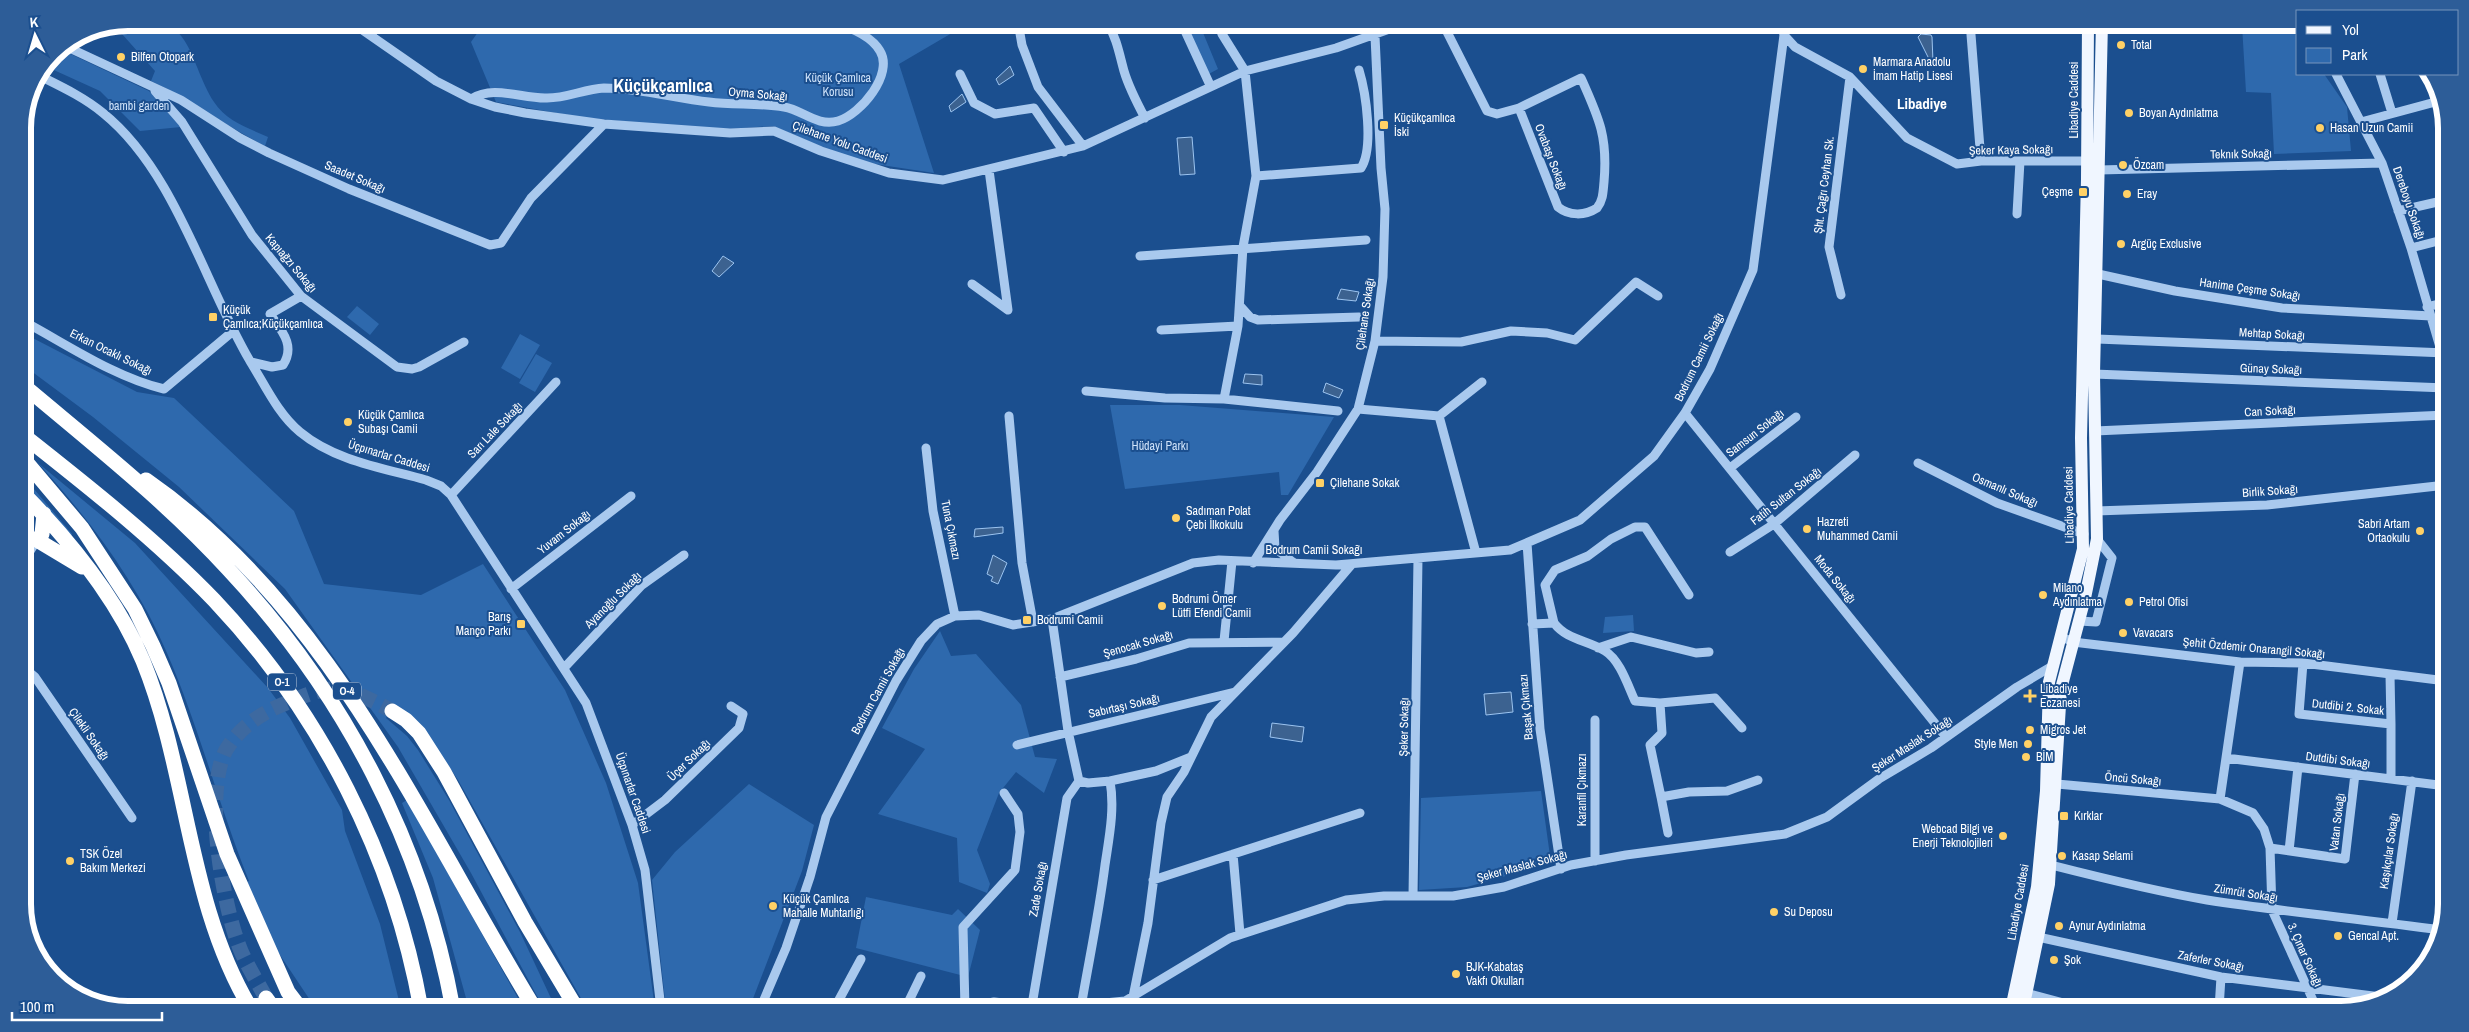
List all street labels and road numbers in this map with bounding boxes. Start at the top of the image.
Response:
street label: Libadiye Caddesi [2066,61,2082,139]
street label: Oyma Sokağı [728,83,788,105]
street label: Çilehane Yolu Caddesi [790,117,890,167]
street label: Ovabaşı Sokağı [1531,121,1571,193]
street label: Şht. Çağrı Ceyhan Sk. [1810,135,1838,235]
street label: Şeker Kaya Sokağı [1969,141,2053,159]
street label: Teknık Sokağı [2210,145,2272,163]
street label: Saadet Sokağı [322,157,388,197]
street label: Dereboyu Sokağı [2389,164,2429,242]
street label: Kapıağzı Sokağı [262,230,320,296]
street label: Hanime Çeşme Sokağı [2199,274,2301,304]
street label: Çilehane Sokağı [1352,277,1378,351]
street label: Bodrum Camii Sokağı [1671,310,1727,404]
street label: Mehtap Sokağı [2239,324,2305,344]
street label: Erkan Ocaklı Sokağı [67,325,155,379]
street label: Günay Sokağı [2240,360,2302,378]
street label: Sarı Lale Sokağı [464,398,526,462]
street label: Can Sokağı [2244,402,2296,420]
street label: Samsun Sokağı [1723,405,1787,461]
street label: Üçpınarlar Caddesi [346,435,432,476]
street label: Fatih Sultan Sokağı [1747,463,1825,529]
street label: Libadiye Caddesi [2060,466,2078,544]
street label: Osmanlı Sokağı [1970,469,2040,511]
street label: Birlik Sokağı [2242,481,2298,501]
street label: Tuna Çıkmazı [937,499,965,561]
street label: Yuvam Sokağı [534,506,594,558]
street label: Bodrum Camii Sokağı [1266,542,1362,558]
street label: Moda Sokağı [1811,551,1859,607]
street label: Ayanoğlu Sokağı [580,568,645,633]
street label: Şenocak Sokağı [1101,626,1175,662]
street label: Şehit Özdemir Onarangil Sokağı [2182,633,2326,662]
street label: Bodrum Camii Sokağı [848,645,908,737]
street label: Başak Çıkmazı [1515,673,1537,741]
road number: O-1 [268,674,296,690]
road number: O-4 [333,682,361,699]
street label: Sabırtaşı Sokağı [1087,690,1161,722]
street label: Dutdibi 2. Sokak [2311,695,2385,719]
street label: Şeker Sokağı [1395,697,1413,757]
street label: Çilekli Sokağı [65,705,113,763]
street label: Şeker Maslak Sokağı [1869,712,1955,776]
street label: Üçer Sokağı [663,735,714,785]
street label: Dutdibi Sokağı [2305,748,2371,772]
street label: Üçpınarlar Caddesi [612,750,655,836]
street label: Karanfil Çıkmazı [1574,754,1590,826]
street label: Öncü Sokağı [2104,768,2162,789]
street label: Vatan Sokağı [2326,792,2348,852]
street label: Kaşıkçılar Sokağı [2376,812,2402,890]
street label: Şeker Maslak Sokağı [1475,846,1569,886]
street label: Zade Sokağı [1025,860,1051,918]
street label: Libadiye Caddesi [2003,863,2033,941]
street label: Zümrüt Sokağı [2213,880,2279,906]
street label: 3. Çınar Sokağı [2284,921,2326,989]
street label: Zaferler Sokağı [2176,947,2246,975]

